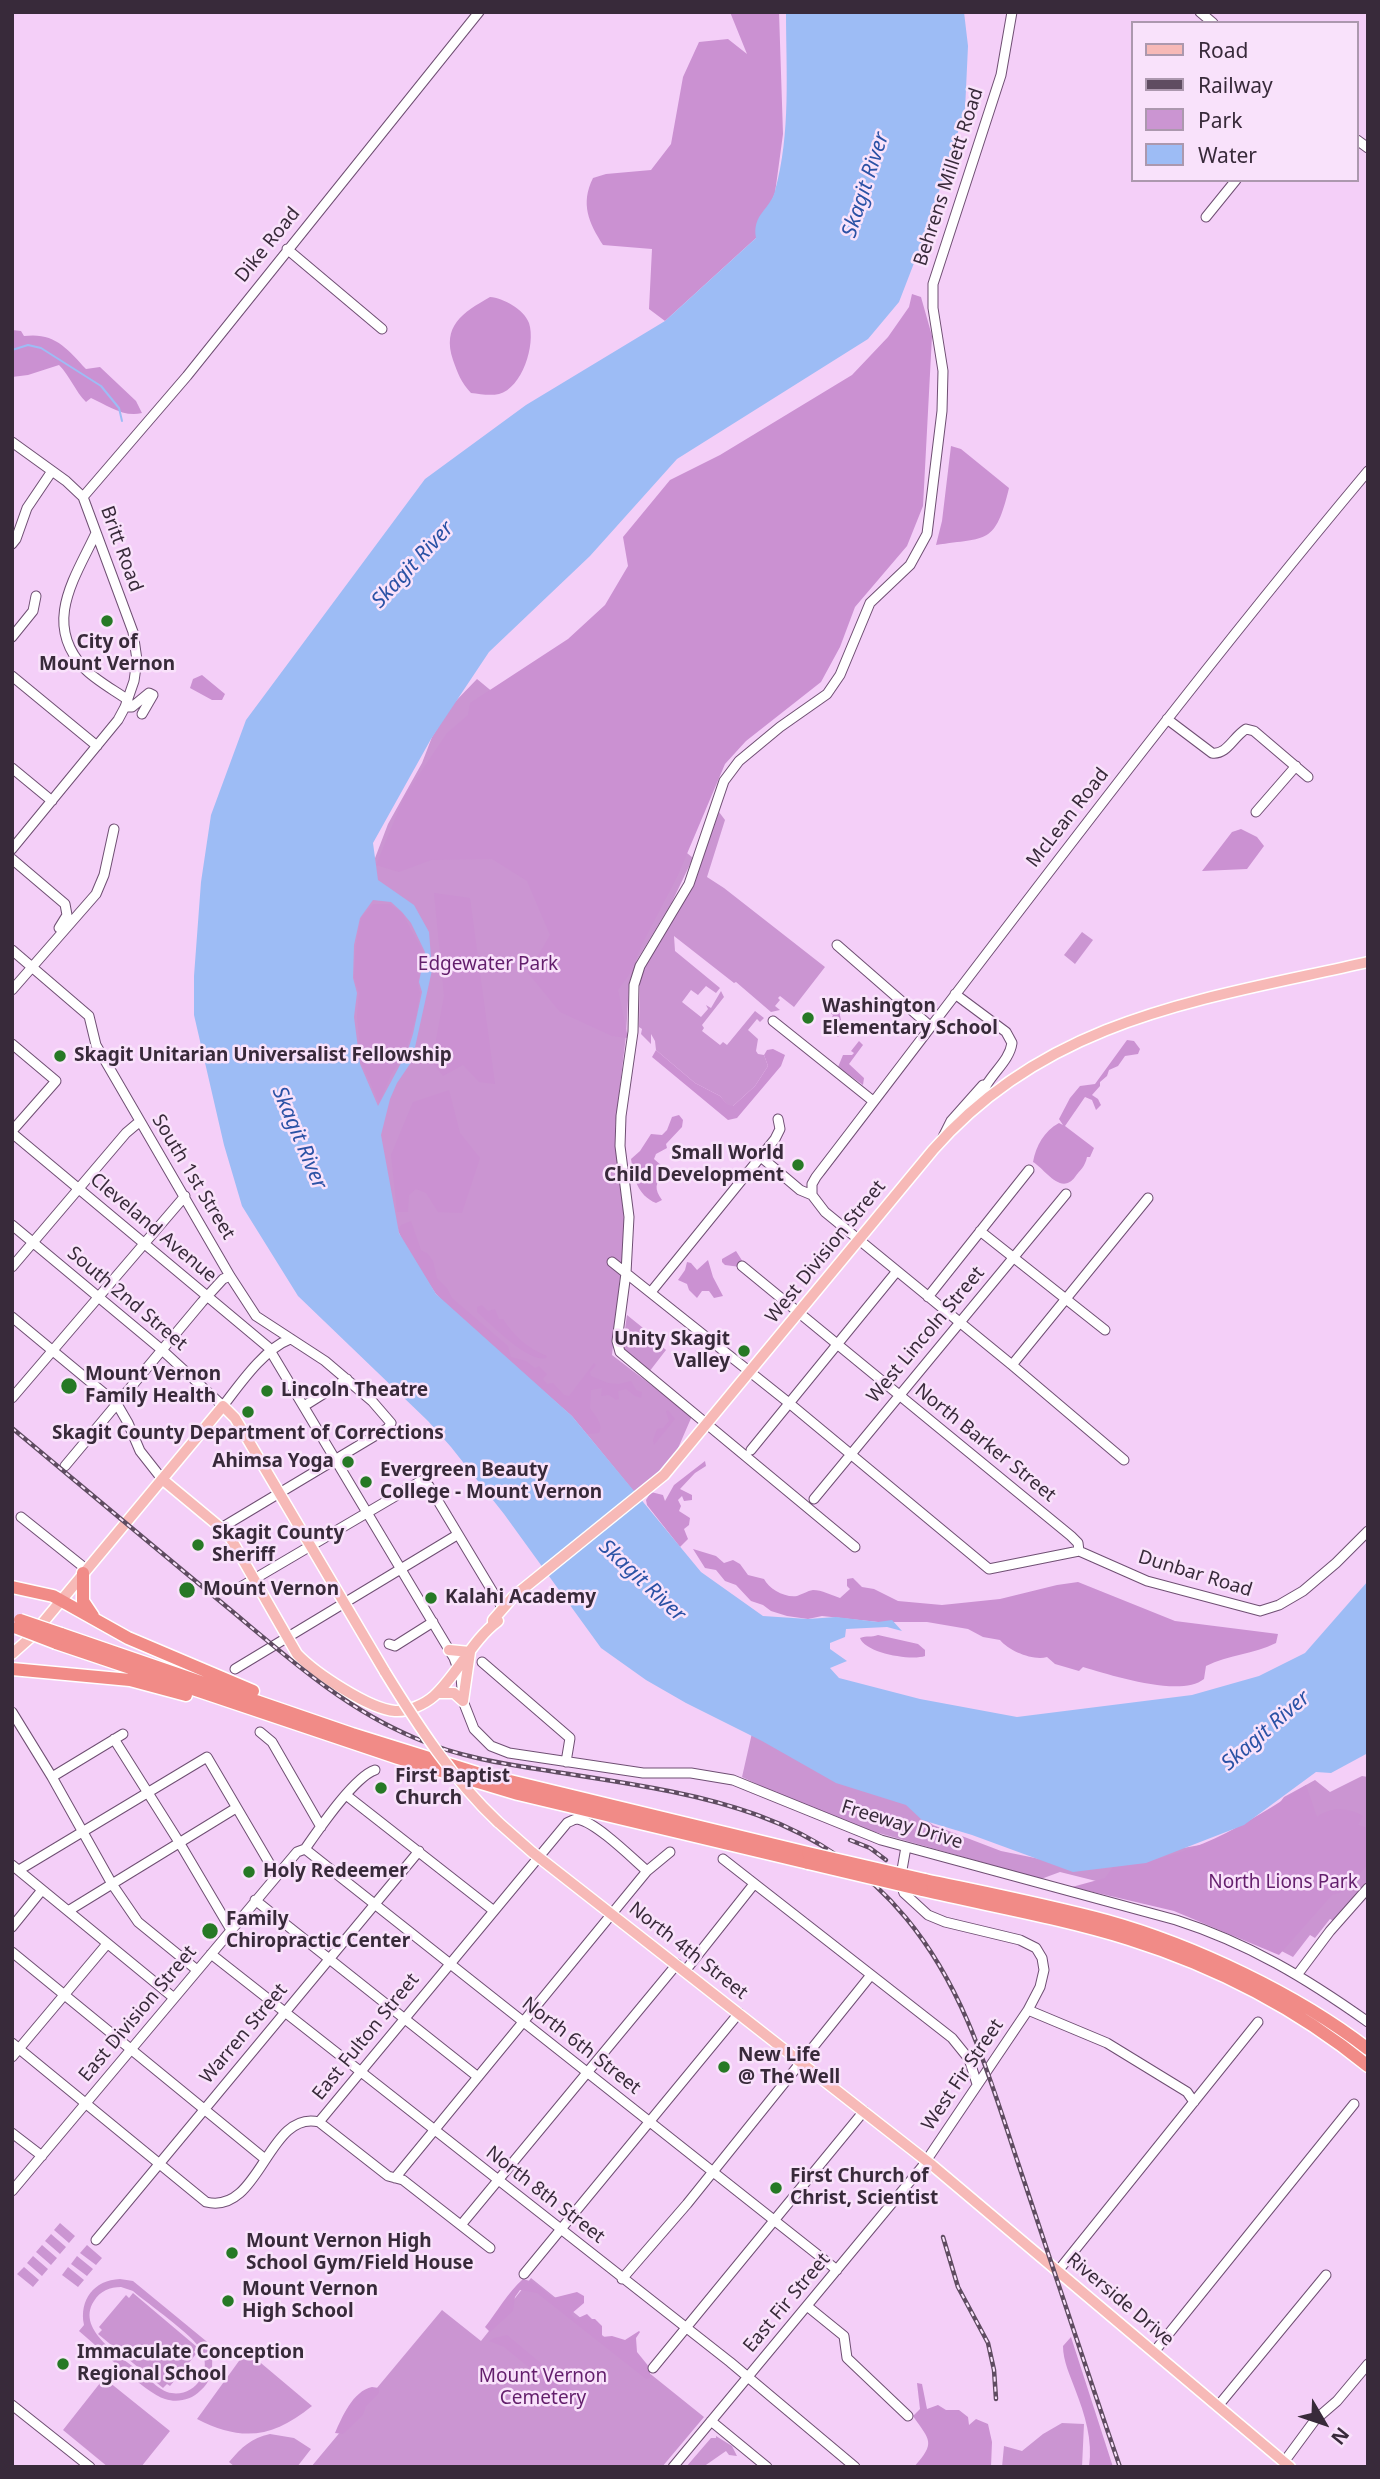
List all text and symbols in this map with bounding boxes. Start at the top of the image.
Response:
legend [1132,21,1359,182]
text: Road [1198,36,1248,64]
text: Railway [1198,71,1273,99]
street label: Behrens Millett Road [909,85,989,269]
text: Park [1198,106,1242,134]
water label: Skagit River [837,129,895,241]
text: Water [1198,141,1257,169]
street label: Dike Road [231,203,305,287]
street label: Britt Road [95,503,147,595]
water label: Skagit River [367,517,459,613]
marker: City of Mount Vernon [99,613,115,629]
place label: City of Mount Vernon [39,632,175,676]
street label: McLean Road [1022,764,1114,872]
park label: Edgewater Park [418,954,558,976]
place label: Washington Elementary School [822,996,998,1040]
marker: Washington Elementary School [800,1010,816,1026]
place label: Skagit Unitarian Universalist Fellowship [74,1045,452,1067]
marker: Skagit Unitarian Universalist Fellowship [52,1048,68,1064]
water label: Skagit River [266,1083,332,1193]
street label: South 1st Street [147,1110,239,1244]
place label: Small World Child Development [604,1143,784,1187]
marker: Small World Child Development [790,1157,806,1173]
street label: Cleveland Avenue [85,1168,221,1288]
street label: West Division Street [761,1176,891,1328]
street label: South 2nd Street [62,1242,192,1356]
street label: West Lincoln Street [862,1262,990,1408]
place label: Unity Skagit Valley [614,1329,730,1373]
marker: Unity Skagit Valley [736,1343,752,1359]
place label: Mount Vernon Family Health [85,1364,221,1408]
marker: Mount Vernon Family Health [59,1376,79,1396]
street label: North Barker Street [910,1379,1060,1507]
place label: Lincoln Theatre [281,1380,428,1402]
marker: Lincoln Theatre [259,1383,275,1399]
marker: Skagit County Department of Corrections [240,1404,256,1420]
place label: Skagit County Department of Corrections [52,1423,444,1445]
place label: Ahimsa Yoga [212,1451,334,1473]
marker: Ahimsa Yoga [340,1454,356,1470]
place label: Evergreen Beauty College - Mount Vernon [380,1460,602,1504]
marker: Evergreen Beauty College - Mount Vernon [358,1474,374,1490]
place label: Skagit County Sheriff [212,1523,344,1567]
water label: Skagit River [594,1535,690,1627]
marker: Skagit County Sheriff [190,1537,206,1553]
street label: Dunbar Road [1135,1546,1255,1602]
place label: Mount Vernon [203,1579,339,1601]
marker: Mount Vernon [177,1580,197,1600]
place label: Kalahi Academy [445,1587,596,1609]
marker: Kalahi Academy [423,1590,439,1606]
water label: Skagit River [1217,1686,1315,1776]
place label: First Baptist Church [395,1766,510,1810]
marker: First Baptist Church [373,1780,389,1796]
street label: Freeway Drive [839,1796,965,1854]
place label: Holy Redeemer [263,1861,408,1883]
marker: Holy Redeemer [241,1864,257,1880]
park label: North Lions Park [1208,1872,1358,1894]
street label: North 4th Street [624,1897,752,2005]
place label: Family Chiropractic Center [226,1909,410,1953]
marker: Family Chiropractic Center [200,1921,220,1941]
street label: East Division Street [74,1941,202,2087]
street label: East Fulton Street [308,1969,424,2105]
street label: Warren Street [196,1979,292,2089]
street label: North 6th Street [517,1992,645,2100]
street label: West Fir Street [917,2015,1009,2135]
place label: New Life @ The Well [738,2045,840,2089]
marker: New Life @ The Well [716,2059,732,2075]
street label: North 8th Street [481,2141,609,2249]
place label: First Church of Christ, Scientist [790,2166,938,2210]
marker: First Church of Christ, Scientist [768,2180,784,2196]
place label: Mount Vernon High School Gym/Field House [246,2231,474,2275]
marker: Mount Vernon High School Gym/Field House [224,2245,240,2261]
street label: Riverside Drive [1062,2248,1178,2352]
street label: East Fir Street [739,2249,835,2357]
place label: Mount Vernon High School [242,2279,378,2323]
marker: Mount Vernon High School [220,2293,236,2309]
place label: Immaculate Conception Regional School [77,2342,304,2386]
marker: Immaculate Conception Regional School [55,2356,71,2372]
park label: Mount Vernon Cemetery [479,2366,607,2410]
north arrow [1289,2388,1359,2458]
text: N [1325,2422,1355,2450]

